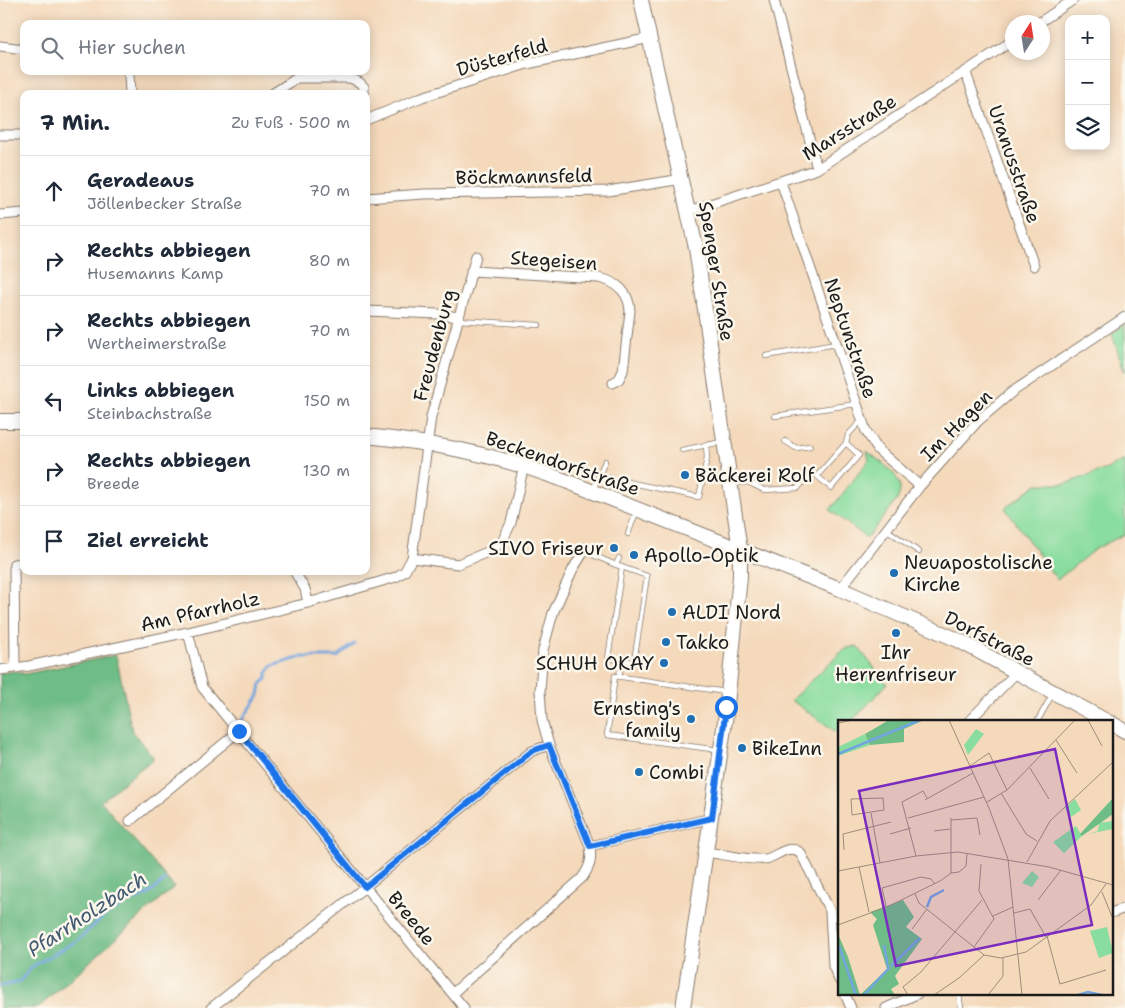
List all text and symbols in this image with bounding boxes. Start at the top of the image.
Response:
north arrow [1005,15,1050,60]
map controls [1065,15,1110,150]
button: + [1065,15,1110,60]
search box [20,20,370,75]
street label: Düsterfeld [454,33,550,82]
icon: search [38,34,66,62]
text: Hier suchen [78,35,186,60]
button: − [1065,60,1110,105]
street label: Marsstraße [797,89,901,166]
street label: Uranusstraße [983,102,1046,226]
button: layers [1065,105,1110,150]
text: 7 Min. [40,109,110,137]
text: Zu Fuß · 500 m [231,112,350,133]
street label: Böckmannsfeld [455,163,593,190]
text: Geradeaus [87,168,194,193]
icon: ahead [40,177,68,205]
text: 70 m [309,180,350,201]
text: Jöllenbecker Straße [87,193,242,214]
street label: Spenger Straße [693,199,740,343]
text: Rechts abbiegen [87,238,251,263]
street label: Stegeisen [510,245,598,276]
icon: right [40,247,68,275]
text: 80 m [309,250,350,271]
text: Husemanns Kamp [87,263,223,284]
street label: Neptunstraße [818,275,883,402]
street label: Freudenburg [408,286,461,404]
text: Rechts abbiegen [87,308,251,333]
icon: right [40,317,68,345]
text: 70 m [309,320,350,341]
text: Wertheimerstraße [87,333,227,354]
text: Links abbiegen [87,378,234,403]
street label: Im Hagen [915,384,998,467]
icon: left [40,387,68,415]
text: 150 m [303,390,350,411]
text: Steinbachstraße [87,403,212,424]
street label: Beckendorfstraße [483,425,643,502]
text: Rechts abbiegen [87,448,251,473]
icon: right [40,457,68,485]
text: 130 m [303,460,350,481]
place label: Bäckerei Rolf [695,463,816,488]
marker: Bäckerei Rolf [679,469,691,481]
text: Breede [87,473,140,494]
icon: arrive [40,527,68,555]
text: Ziel erreicht [87,528,208,553]
place label: SIVO Friseur [488,536,604,561]
marker: SIVO Friseur [608,542,620,554]
place label: Apollo-Optik [644,543,759,568]
marker: Apollo-Optik [628,549,640,561]
place label: Neuapostolische Kirche [904,550,1053,597]
marker: Neuapostolische Kirche [888,567,900,579]
street label: Am Pfarrholz [138,586,262,637]
place label: ALDI Nord [682,600,781,625]
street label: Dorfstraße [940,605,1039,672]
marker: ALDI Nord [666,606,678,618]
marker: Ihr Herrenfriseur [890,627,902,639]
place label: Takko [676,630,729,655]
marker: Takko [660,636,672,648]
place label: Ihr Herrenfriseur [835,640,957,687]
place label: SCHUH OKAY [536,651,655,676]
marker: SCHUH OKAY [658,657,670,669]
place label: Ernsting's family [593,696,681,743]
route start [715,696,738,719]
marker: Ernsting's family [685,713,697,725]
route end [228,720,251,743]
inset map [838,720,1112,996]
place label: BikeInn [752,736,822,761]
marker: BikeInn [736,742,748,754]
place label: Combi [649,760,704,785]
marker: Combi [633,766,645,778]
water label: Pfarrholzbach [22,866,152,962]
street label: Breede [382,886,441,951]

